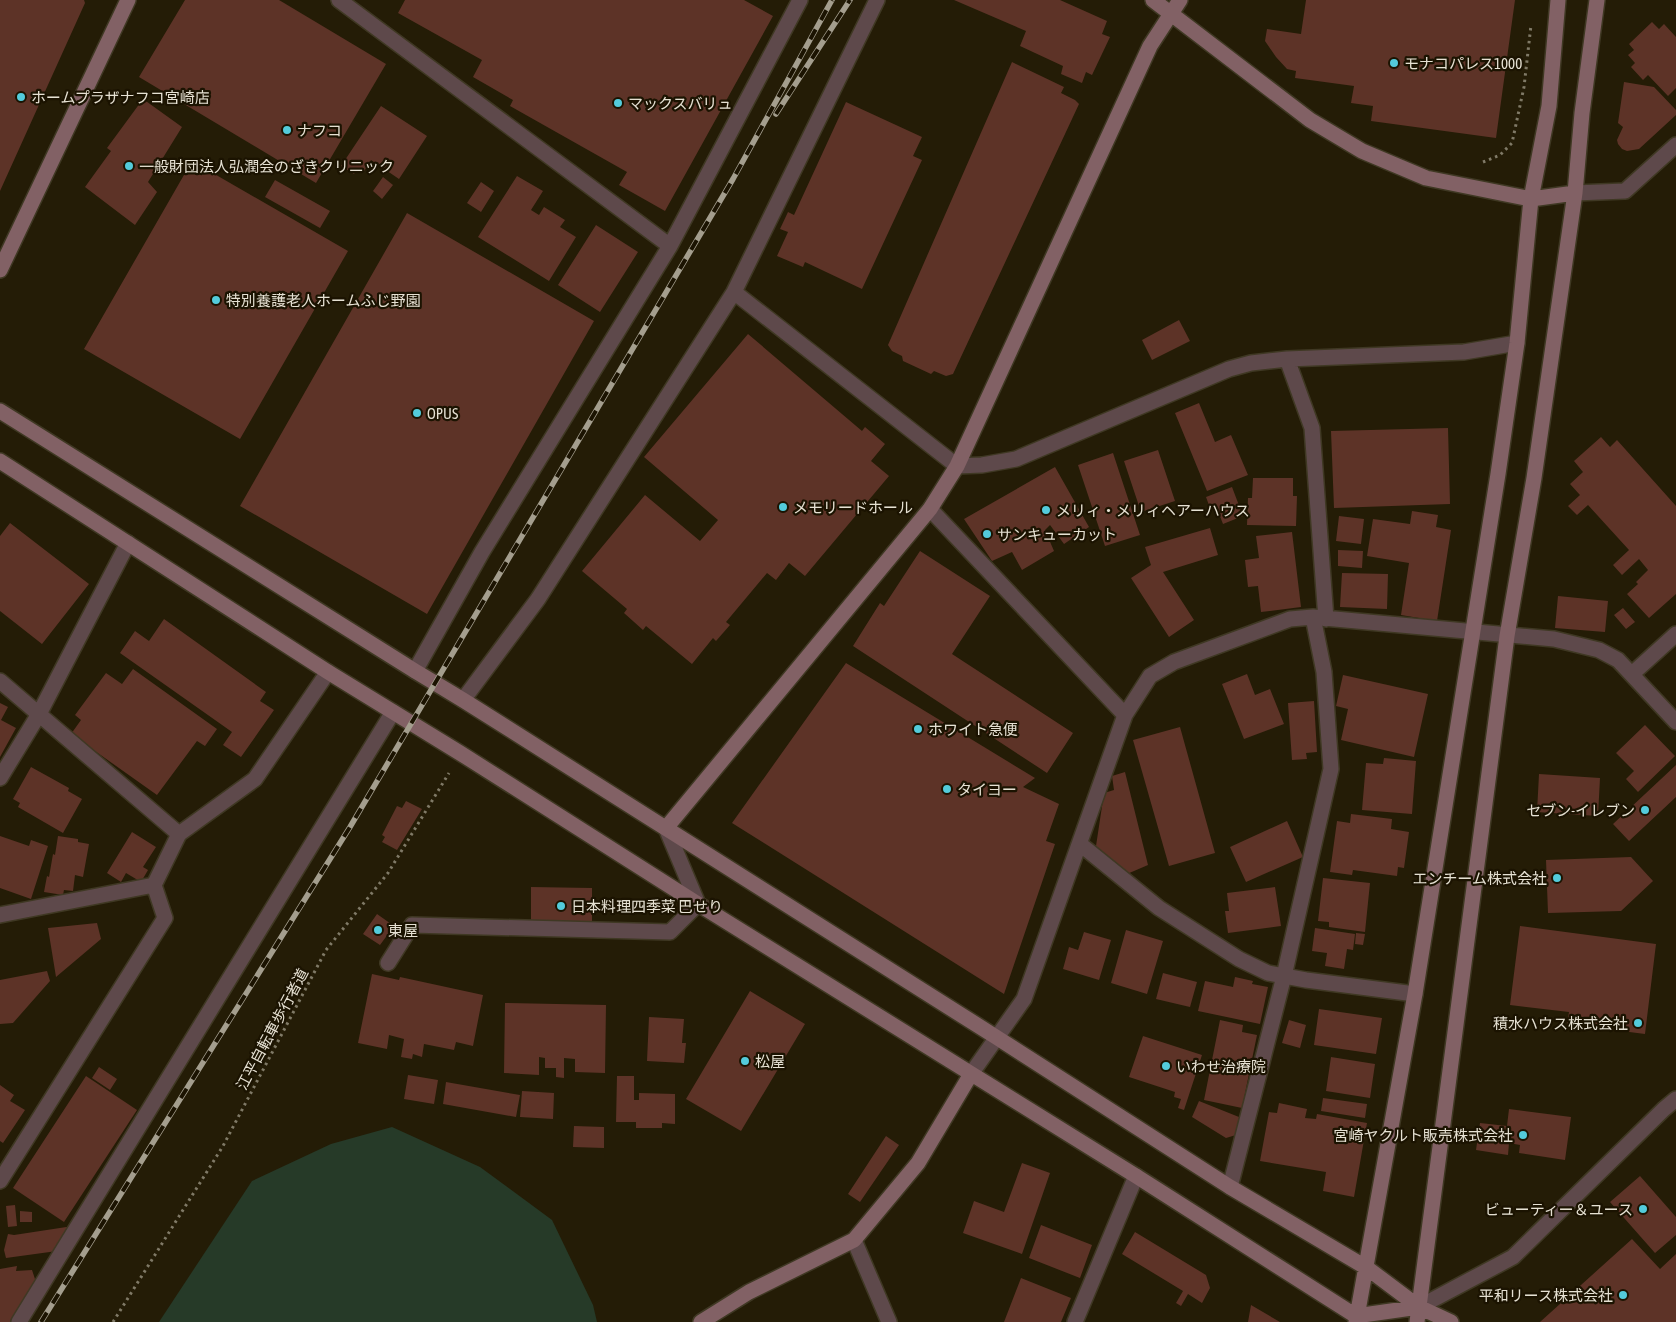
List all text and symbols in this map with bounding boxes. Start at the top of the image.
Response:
place label: モナコパレス1000 [1404,55,1522,72]
marker: モナコパレス1000 [1388,57,1400,69]
place label: ホームプラザナフコ宮崎店 [31,89,210,106]
marker: ホームプラザナフコ宮崎店 [15,91,27,103]
place label: マックスバリュ [628,95,733,112]
marker: マックスバリュ [612,97,624,109]
place label: ナフコ [297,122,342,139]
marker: ナフコ [281,124,293,136]
place label: 一般財団法人弘潤会のざきクリニック [139,158,394,175]
marker: 一般財団法人弘潤会のざきクリニック [123,160,135,172]
place label: 特別養護老人ホームふじ野園 [226,292,421,309]
marker: 特別養護老人ホームふじ野園 [210,294,222,306]
place label: OPUS [427,405,458,422]
marker: OPUS [411,407,423,419]
place label: メモリードホール [793,499,913,516]
marker: メモリードホール [777,501,789,513]
place label: メリィ・メリィヘアーハウス [1056,502,1250,519]
marker: メリィ・メリィヘアーハウス [1040,504,1052,516]
place label: サンキューカット [997,526,1117,543]
marker: サンキューカット [981,528,993,540]
place label: ホワイト急便 [928,721,1018,738]
marker: ホワイト急便 [912,723,924,735]
place label: タイヨー [957,781,1017,798]
marker: タイヨー [941,783,953,795]
place label: セブン-イレブン [1526,802,1635,819]
marker: セブン-イレブン [1639,804,1651,816]
place label: エンチーム株式会社 [1412,870,1547,887]
marker: エンチーム株式会社 [1551,872,1563,884]
place label: 日本料理四季菜 巴せり [571,898,723,915]
marker: 日本料理四季菜 巴せり [555,900,567,912]
place label: 東屋 [388,922,418,939]
marker: 東屋 [372,924,384,936]
street label: 江平自転車歩行者道 [233,965,311,1093]
place label: 積水ハウス株式会社 [1493,1015,1628,1032]
marker: 積水ハウス株式会社 [1632,1017,1644,1029]
place label: 松屋 [755,1053,785,1070]
marker: 松屋 [739,1055,751,1067]
place label: いわせ治療院 [1176,1058,1266,1075]
marker: いわせ治療院 [1160,1060,1172,1072]
place label: 宮崎ヤクルト販売株式会社 [1333,1127,1513,1144]
marker: 宮崎ヤクルト販売株式会社 [1517,1129,1529,1141]
place label: ビューティー＆ユース [1485,1201,1633,1218]
marker: ビューティー＆ユース [1637,1203,1649,1215]
place label: 平和リース株式会社 [1479,1287,1613,1304]
marker: 平和リース株式会社 [1617,1289,1629,1301]

